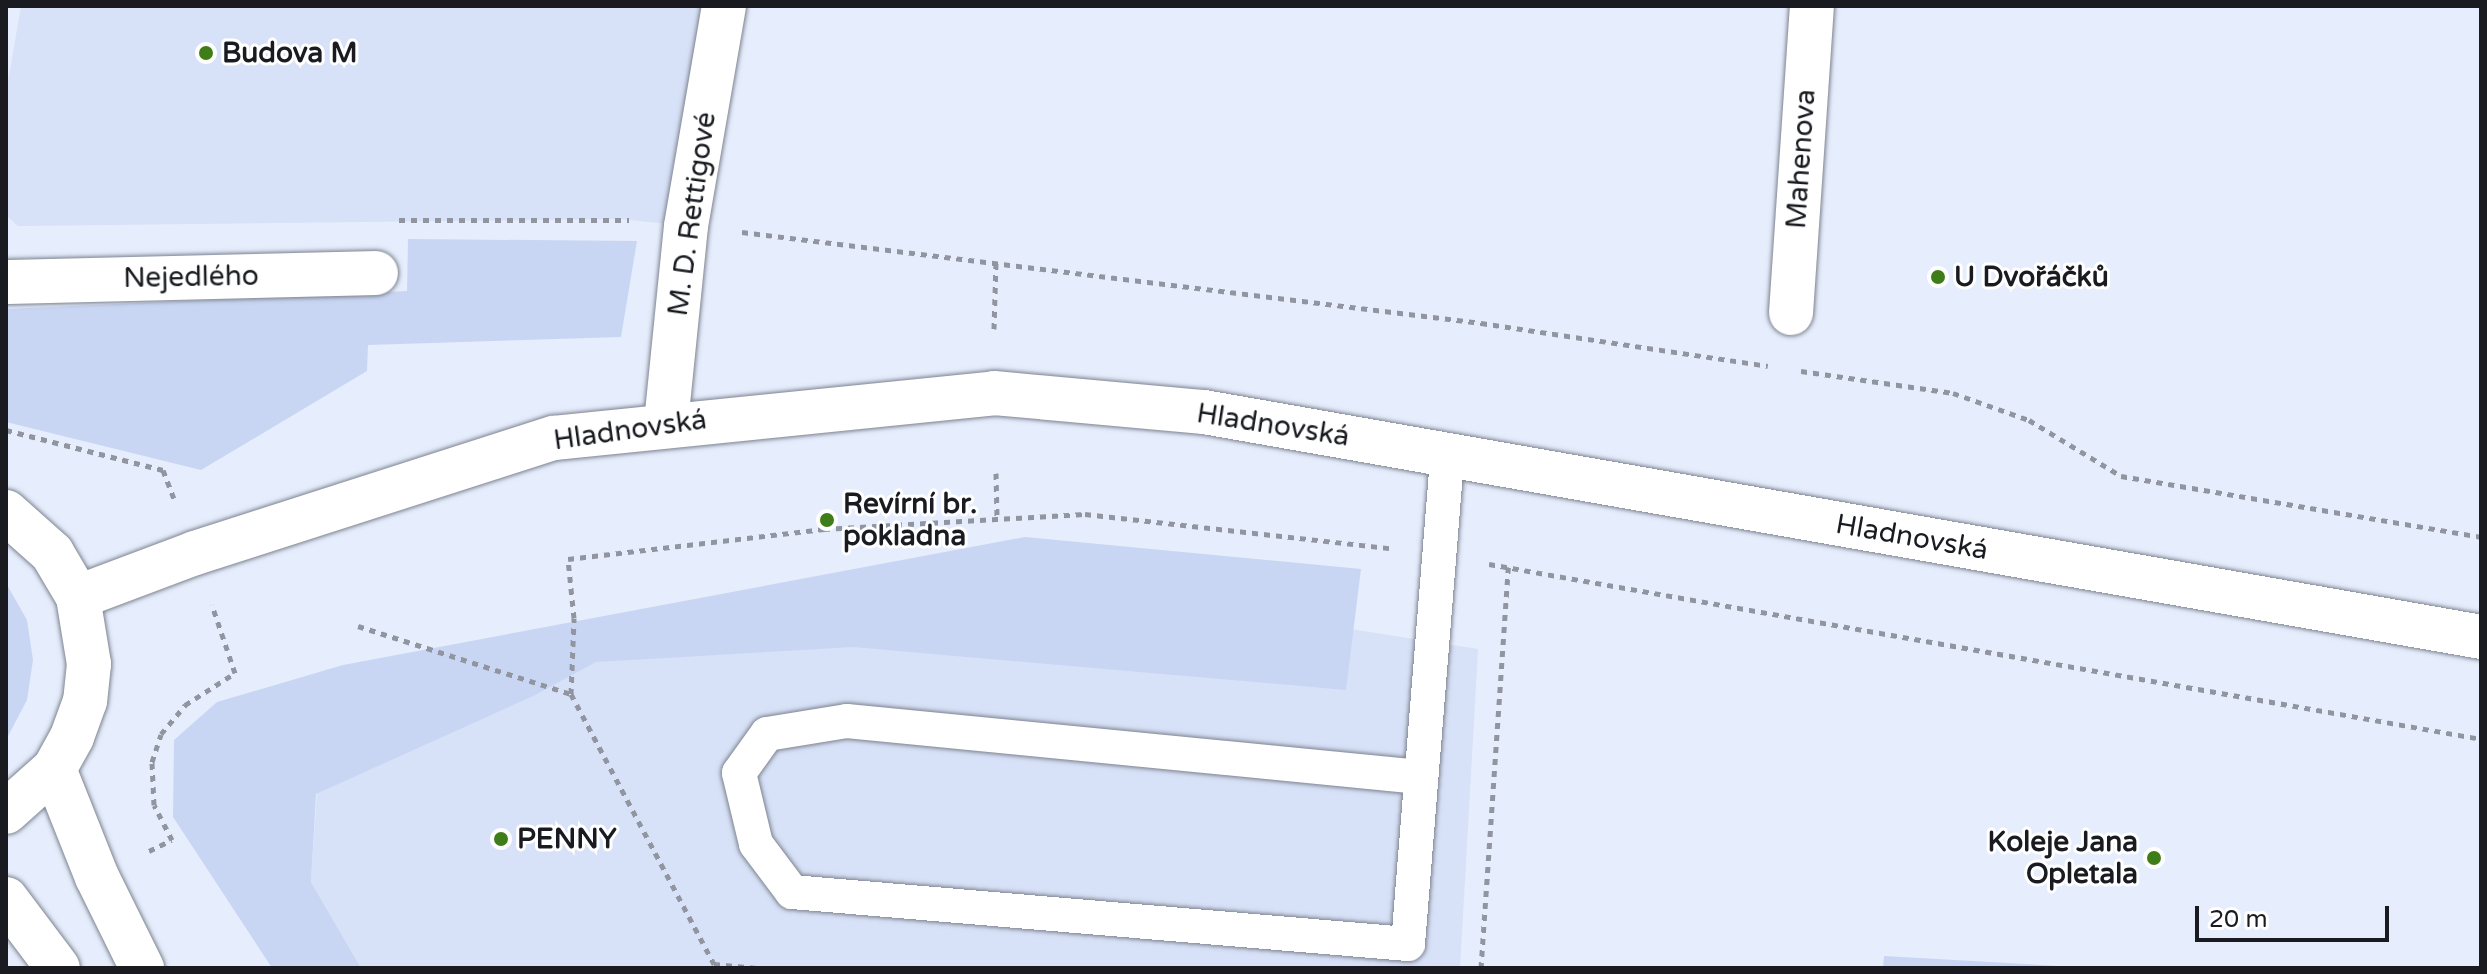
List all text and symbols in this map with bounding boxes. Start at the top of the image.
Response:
place label: Budova M [222,36,357,70]
marker: Budova M [197,44,215,62]
street label: Mahenova [1779,88,1823,230]
street label: M. D. Rettigové [661,110,723,318]
street label: Nejedlého [123,259,259,295]
place label: U Dvořáčků [1954,260,2109,294]
marker: U Dvořáčků [1929,268,1947,286]
street label: Hladnovská [1194,396,1352,454]
street label: Hladnovská [551,403,709,457]
place label: Revírní br. pokladna [843,487,977,553]
street label: Hladnovská [1833,507,1991,567]
marker: Revírní br. pokladna [818,511,836,529]
place label: PENNY [517,822,617,856]
place label: Koleje Jana Opletala [1988,825,2138,891]
marker: PENNY [492,830,510,848]
marker: Koleje Jana Opletala [2145,849,2163,867]
scale bar [2199,890,2393,940]
text: 20 m [2209,905,2267,934]

